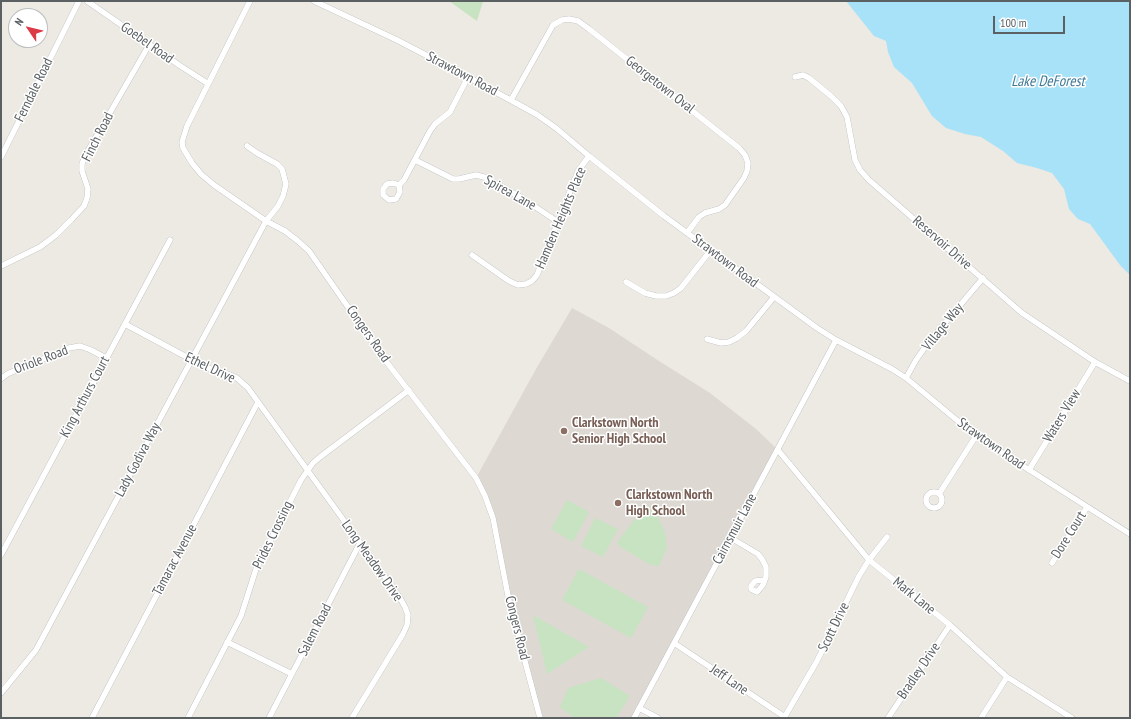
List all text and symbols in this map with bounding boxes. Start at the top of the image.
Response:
north arrow [8,8,48,48]
scale bar [995,8,1067,34]
text: N [12,15,26,28]
text: 100 m [1000,15,1027,30]
street label: Goebel Road [117,19,177,67]
street label: Strawtown Road [423,48,501,100]
street label: Georgetown Oval [622,53,698,117]
street label: Ferndale Road [11,55,57,125]
water label: Lake DeForest [1011,73,1085,91]
street label: Finch Road [78,110,118,164]
street label: Hamden Heights Place [532,165,590,271]
street label: Spirea Lane [481,172,539,214]
street label: Reservoir Drive [909,213,975,273]
street label: Strawtown Road [689,231,761,291]
street label: Village Way [919,300,967,354]
street label: Congers Road [342,302,394,366]
street label: Oriole Road [12,342,70,378]
street label: Ethel Drive [182,349,238,387]
street label: King Arthurs Court [57,353,113,441]
street label: Waters View [1040,386,1084,446]
place label: Clarkstown North Senior High School [572,415,666,448]
street label: Strawtown Road [954,415,1028,473]
street label: Lady Godiva Way [111,420,165,500]
marker: Clarkstown North Senior High School [559,426,569,436]
place label: Clarkstown North High School [626,487,713,520]
street label: Cairnsmuir Lane [709,491,761,567]
street label: Prides Crossing [249,498,297,572]
marker: Clarkstown North High School [613,498,623,508]
street label: Dore Court [1048,508,1090,562]
street label: Long Meadow Drive [338,517,406,605]
street label: Tamarac Avenue [149,522,201,598]
street label: Mark Lane [889,574,939,618]
street label: Congers Road [501,594,533,662]
street label: Scott Drive [815,600,853,654]
street label: Salem Road [295,601,335,659]
street label: Bradley Drive [894,640,944,702]
street label: Jeff Lane [707,661,751,699]

